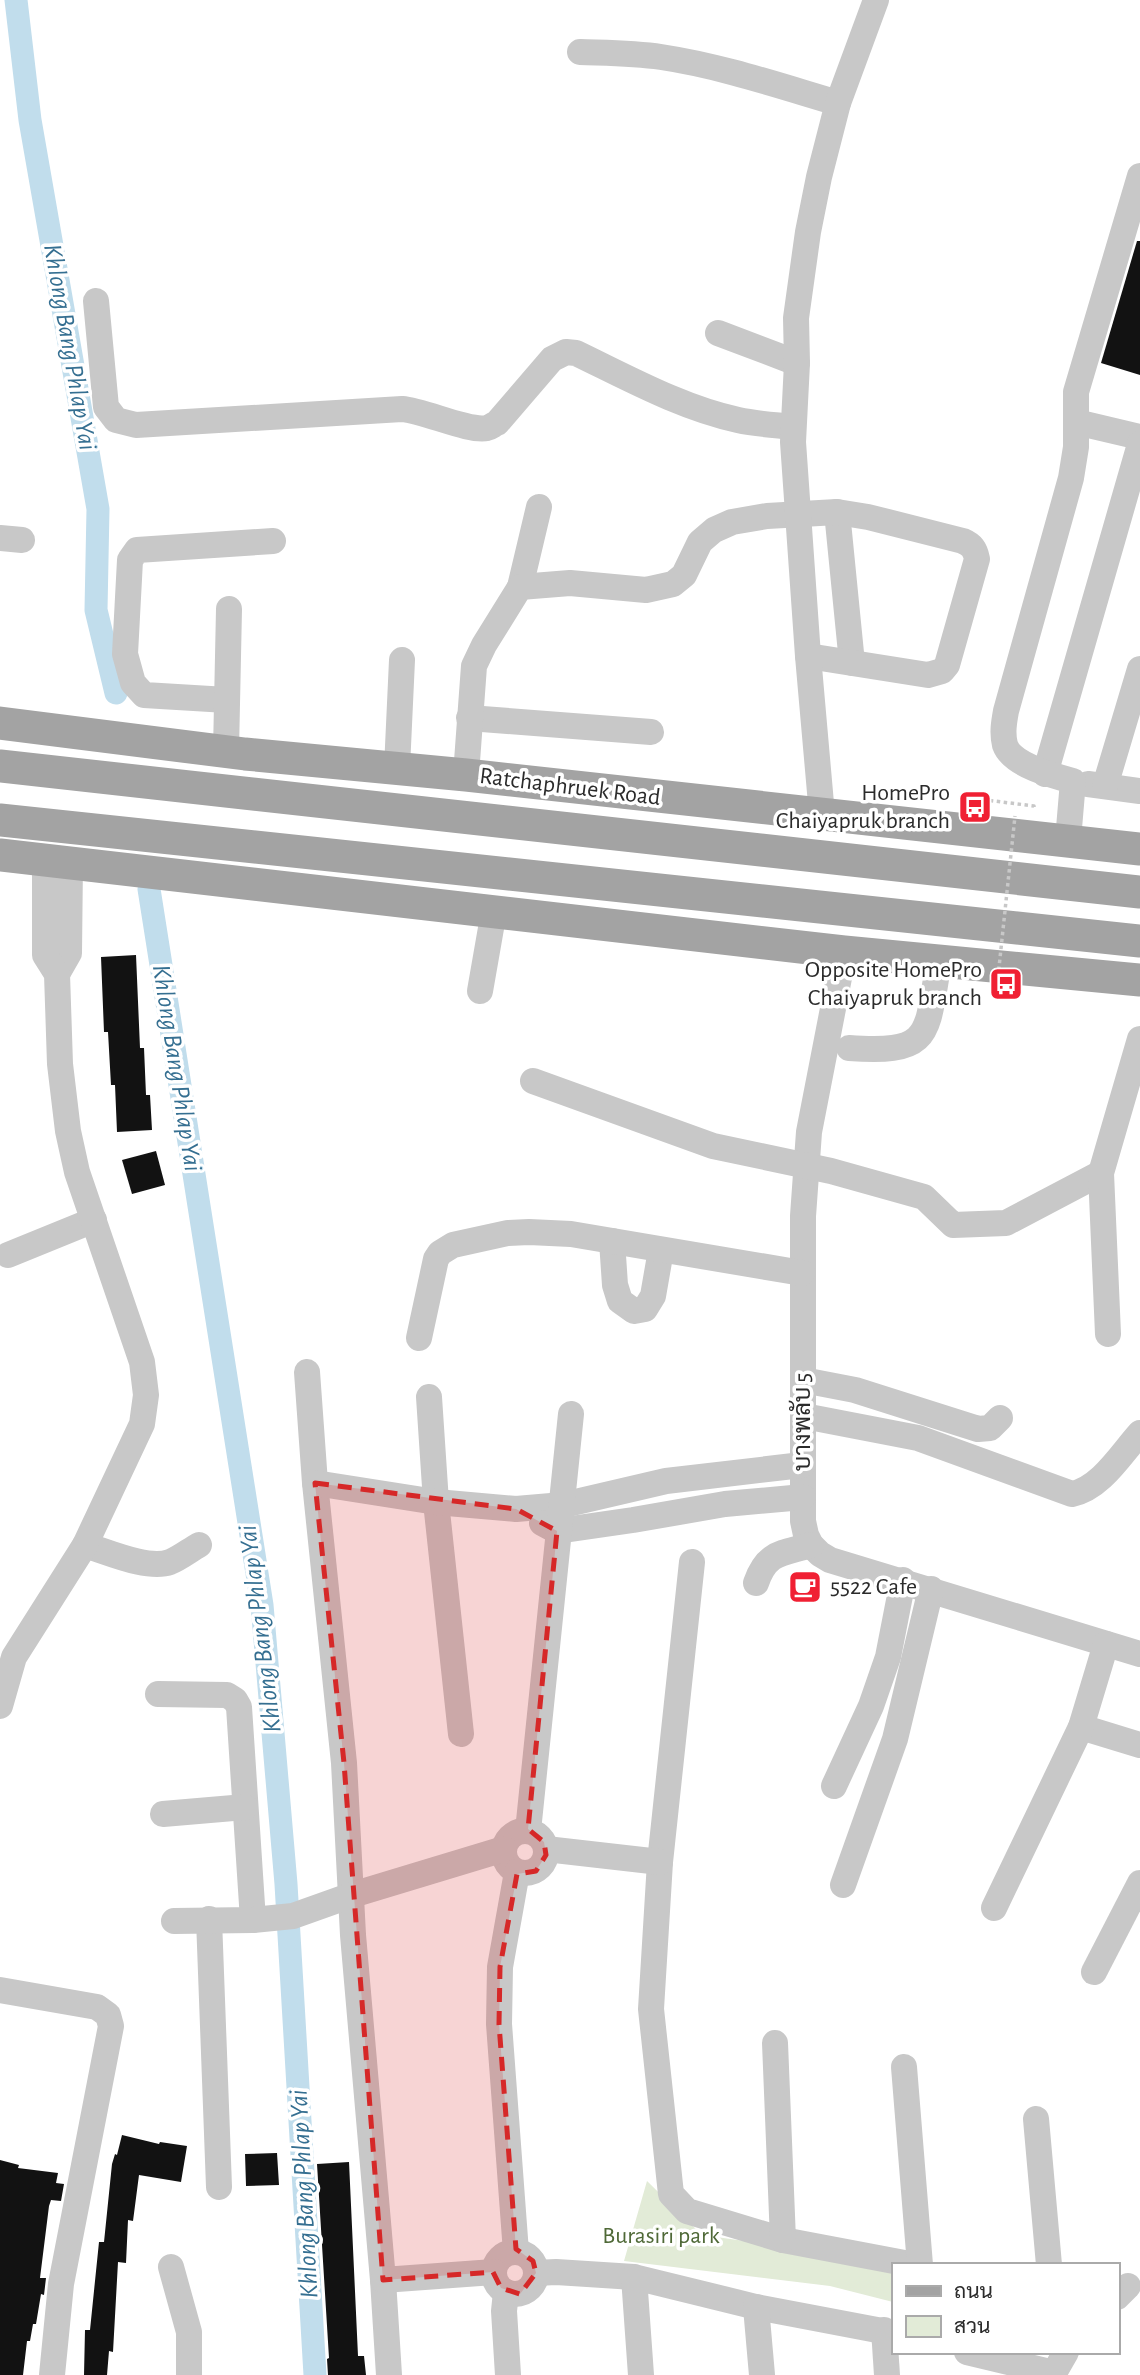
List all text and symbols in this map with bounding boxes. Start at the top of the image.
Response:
water label: Khlong Bang Phlap Yai [39,242,101,452]
street label: Ratchaphruek Road [478,764,662,810]
place label: HomePro Chaiyapruk branch [776,781,950,833]
bus stop icon: HomePro Chaiyapruk branch [956,788,994,826]
place label: Opposite HomePro Chaiyapruk branch [805,958,982,1010]
water label: Khlong Bang Phlap Yai [148,963,206,1174]
bus stop icon: Opposite HomePro Chaiyapruk branch [987,965,1025,1003]
street label: บางพลับ 5 [788,1373,815,1471]
water label: Khlong Bang Phlap Yai [234,1523,286,1734]
cafe icon: 5522 Cafe [786,1568,824,1606]
place label: 5522 Cafe [830,1575,917,1599]
water label: Khlong Bang Phlap Yai [286,2089,322,2299]
park label: Burasiri park [602,2224,720,2248]
legend [892,2263,1119,2354]
text: ถนน [954,2281,993,2302]
text: สวน [954,2316,990,2337]

